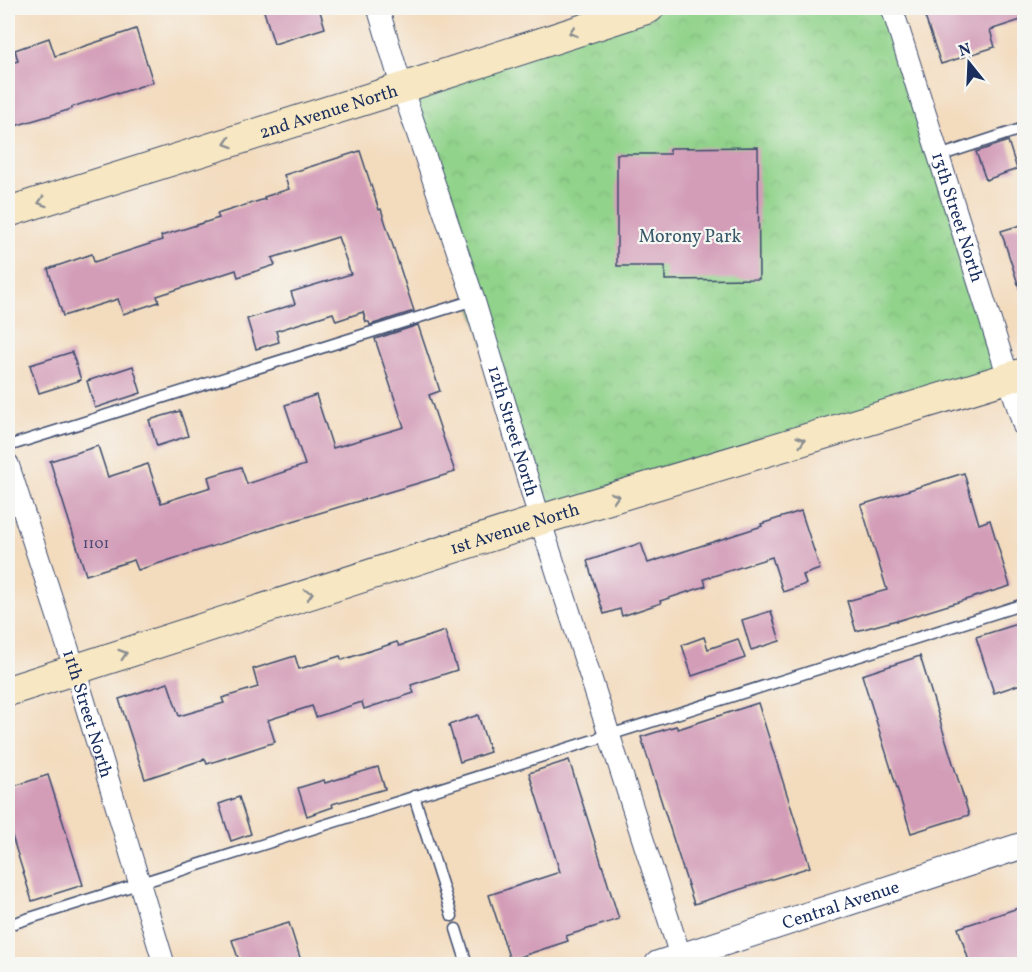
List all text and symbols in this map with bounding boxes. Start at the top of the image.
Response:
one-way arrow [568,25,579,37]
north arrow [939,33,999,93]
text: N [956,38,974,63]
street label: 2nd Avenue North [256,79,402,146]
one-way arrow [223,136,234,148]
street label: 13th Street North [924,149,989,286]
one-way arrow [37,194,48,207]
park label: Morony Park [639,225,742,250]
street label: 12th Street North [480,363,543,500]
one-way arrow [795,436,806,448]
one-way arrow [609,492,620,504]
street label: 1st Avenue North [447,498,583,562]
house number: 1101 [83,534,109,555]
one-way arrow [303,589,314,602]
street label: 11th Street North [55,646,118,781]
one-way arrow [117,649,128,661]
street label: Central Avenue [779,875,903,937]

